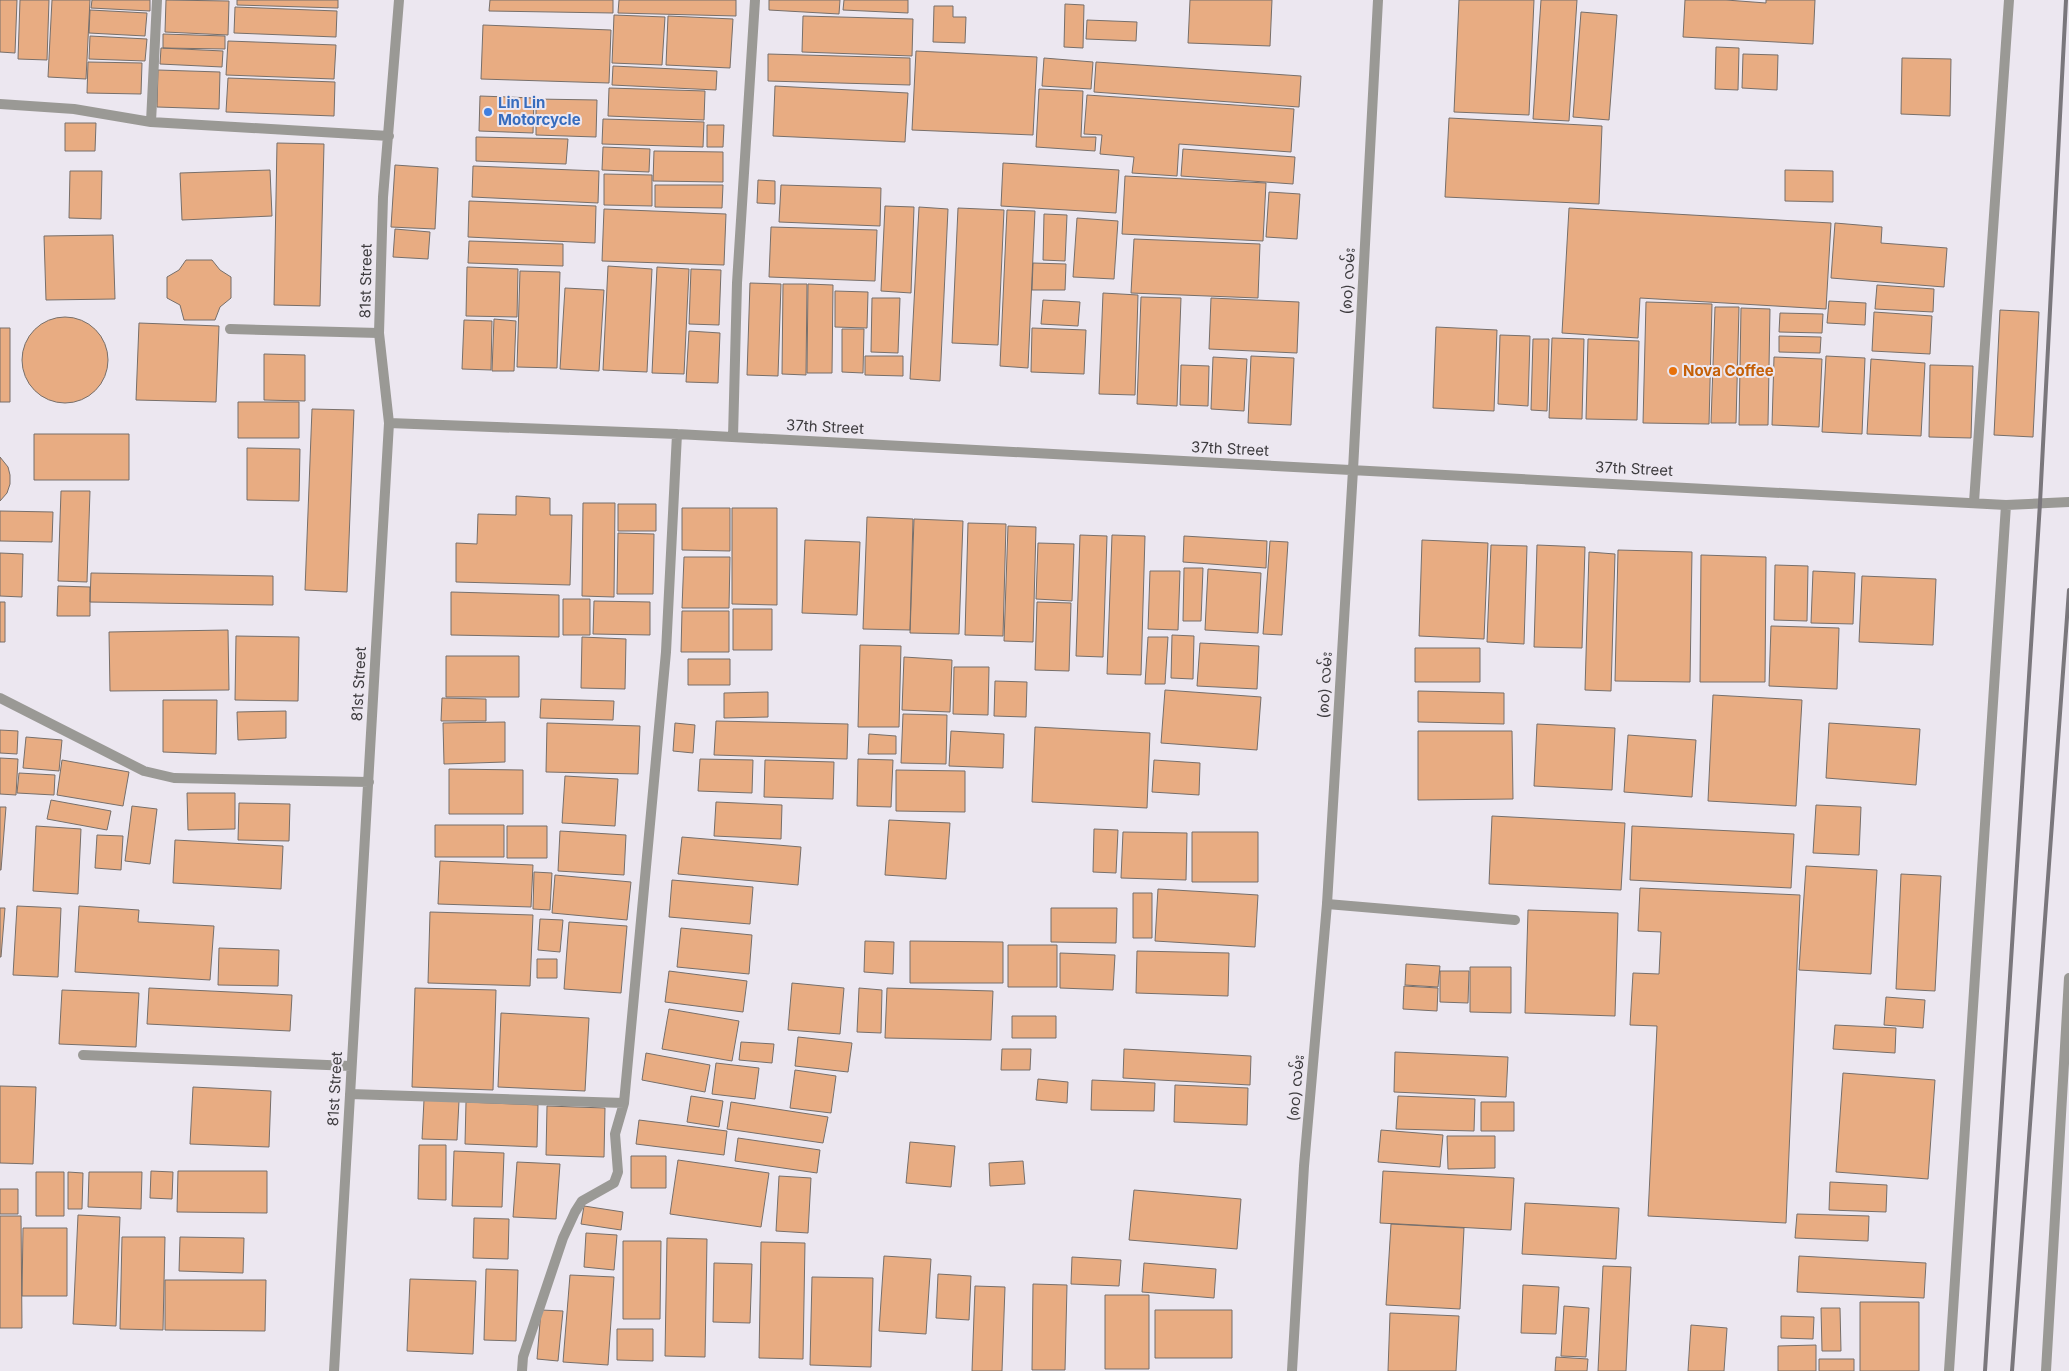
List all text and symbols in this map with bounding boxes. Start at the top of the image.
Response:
place label: Lin Lin Motorcycle [498,93,581,129]
marker: Lin Lin Motorcycle [482,106,494,118]
street label: 81st Street [355,243,376,319]
street label: (၈၀) လမ်း [1336,247,1359,315]
place label: Nova Coffee [1683,361,1774,380]
marker: Nova Coffee [1667,365,1679,377]
street label: 37th Street [786,415,865,438]
street label: 37th Street [1191,437,1270,460]
street label: 37th Street [1595,457,1674,480]
street label: 81st Street [347,646,370,722]
street label: (၈၀) လမ်း [1313,651,1336,719]
street label: 81st Street [323,1051,346,1127]
street label: (၈၀) လမ်း [1283,1054,1308,1122]

